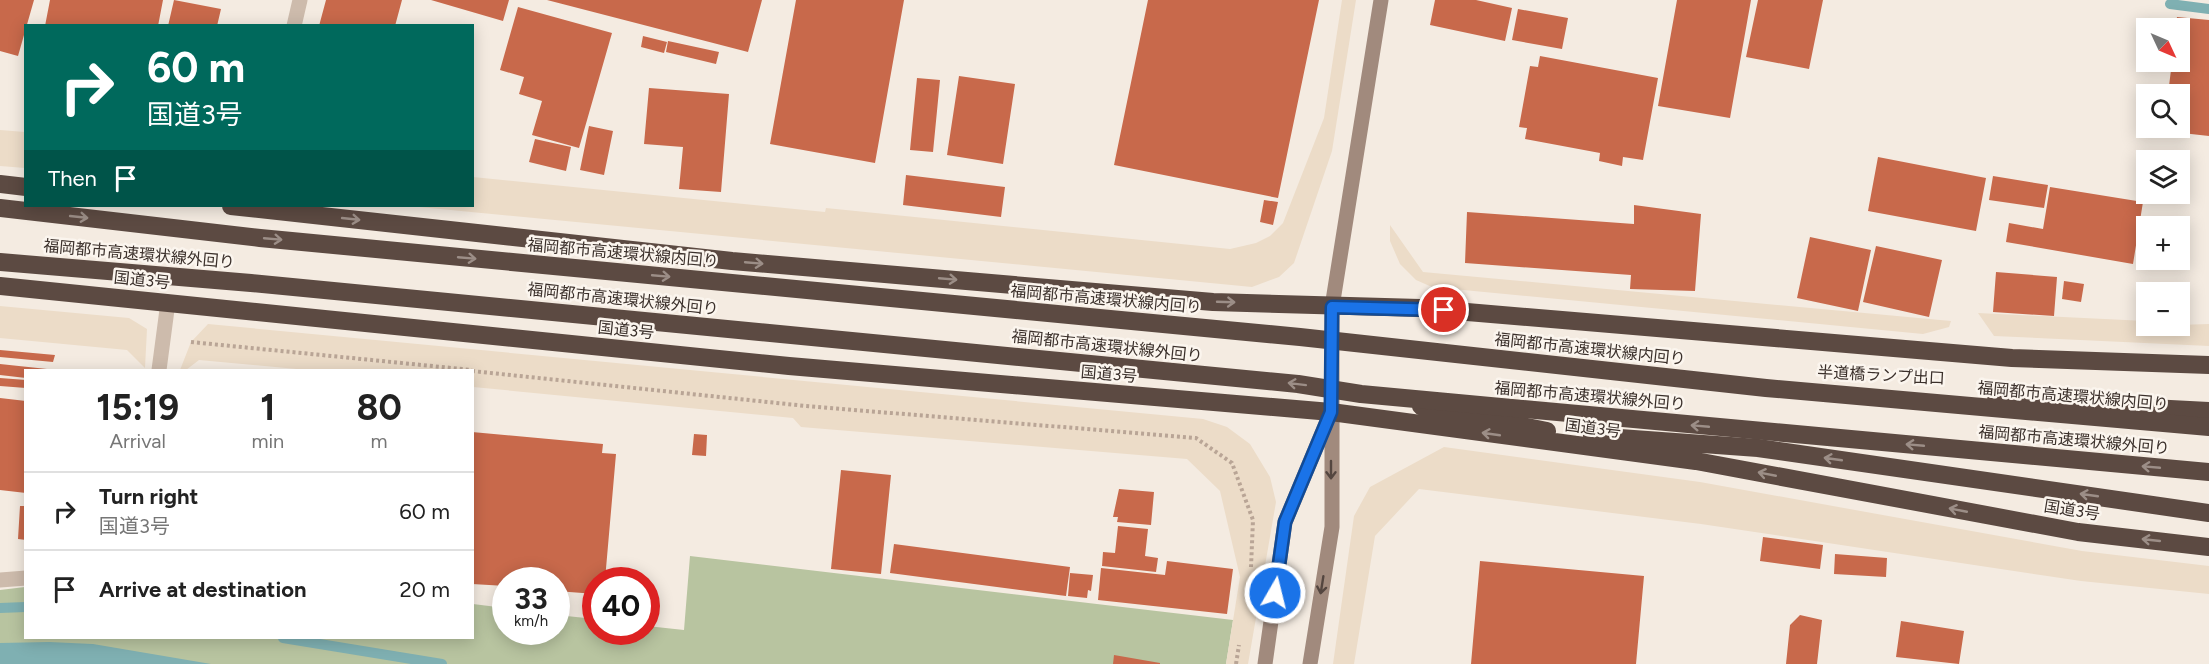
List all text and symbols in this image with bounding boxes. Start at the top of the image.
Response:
north arrow [2136,18,2190,72]
map controls [2136,18,2190,336]
text: 60 m [147,42,245,93]
icon: right [48,48,126,126]
button: search [2136,84,2190,138]
text: 国道3号 [147,98,243,131]
button: layers [2136,150,2190,204]
icon: arrive [109,162,142,195]
text: Then [48,165,97,192]
one-way arrow [69,212,88,223]
one-way arrow [341,213,361,224]
button: + [2136,216,2190,270]
one-way arrow [262,234,282,245]
street label: 福岡都市高速環状線内回り [527,235,719,271]
street label: 福岡都市高速環状線外回り [43,236,235,272]
one-way arrow [456,253,476,264]
one-way arrow [743,258,763,269]
street label: 国道3号 [113,268,171,292]
one-way arrow [651,271,670,282]
one-way arrow [938,274,958,285]
street label: 福岡都市高速環状線外回り [527,280,719,318]
street label: 福岡都市高速環状線内回り [1010,281,1202,317]
button: − [2136,282,2190,336]
pin [1418,284,1469,335]
icon: arrive [1427,293,1460,326]
one-way arrow [1216,297,1236,308]
street label: 国道3号 [597,318,655,342]
street label: 福岡都市高速環状線外回り [1011,327,1203,365]
street label: 福岡都市高速環状線内回り [1494,330,1686,368]
street label: 国道3号 [1080,362,1138,386]
street label: 半道橋ランプ出口 [1817,362,1945,388]
street label: 福岡都市高速環状線外回り [1494,378,1686,414]
street label: 福岡都市高速環状線内回り [1977,378,2169,414]
one-way arrow [1287,379,1307,390]
text: 15:19 [96,386,179,429]
text: 1 [260,386,275,429]
text: 80 [356,386,402,429]
street label: 国道3号 [1564,415,1622,441]
one-way arrow [1690,420,1710,431]
street label: 福岡都市高速環状線外回り [1978,422,2170,458]
text: Arrival [109,429,166,453]
text: min [251,429,284,453]
text: m [371,429,388,453]
one-way arrow [1481,429,1501,440]
one-way arrow [1905,439,1925,450]
one-way arrow [1824,453,1844,464]
one-way arrow [1325,459,1337,479]
one-way arrow [2141,461,2161,472]
one-way arrow [1757,469,1777,480]
text: Turn right [99,483,198,510]
one-way arrow [2079,490,2099,501]
icon: right [48,495,81,528]
street label: 国道3号 [2043,496,2101,524]
text: 60 m [399,498,450,525]
one-way arrow [1949,504,1969,515]
text: 国道3号 [99,514,170,538]
one-way arrow [2141,535,2161,546]
position arrow [1243,561,1307,625]
speed limit sign: 40 [582,567,660,645]
icon: arrive [48,573,81,606]
one-way arrow [1317,574,1328,594]
text: Arrive at destination [99,576,307,603]
text: 20 m [399,576,450,603]
text: 33 [514,580,548,617]
text: km/h [514,612,548,630]

